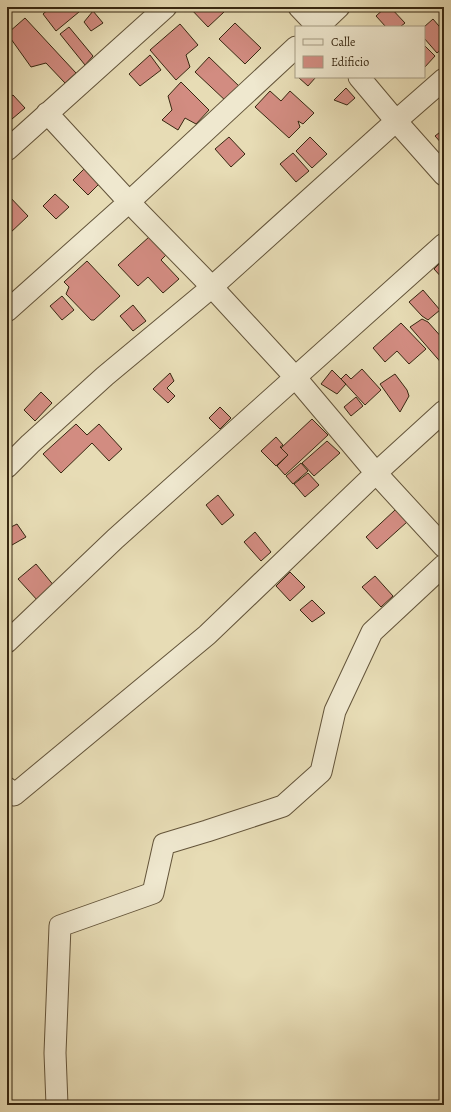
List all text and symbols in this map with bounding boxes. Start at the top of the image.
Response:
legend [295,26,425,78]
text: Calle [331,34,355,50]
text: Edificio [331,54,369,70]

